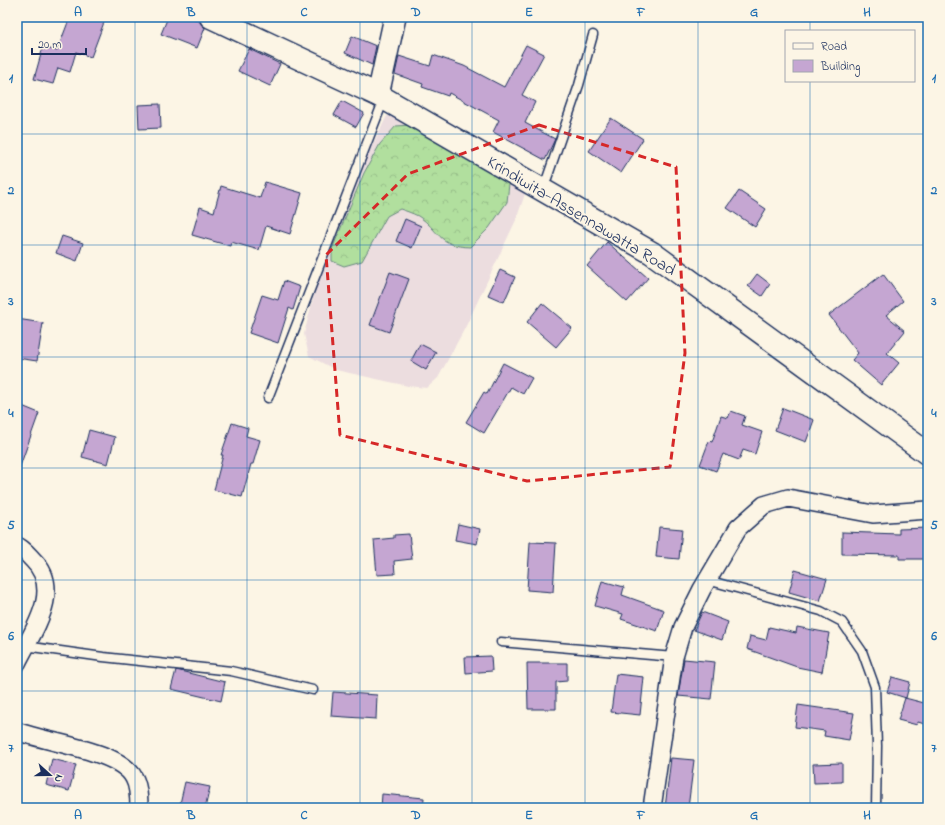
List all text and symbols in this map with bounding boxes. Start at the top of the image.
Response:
text: A [74,3,82,22]
text: B [186,3,196,22]
text: C [300,3,308,22]
text: D [410,3,421,22]
text: E [525,3,533,22]
text: F [636,3,646,22]
text: G [750,3,758,22]
text: H [863,3,871,22]
scale bar [32,30,86,56]
legend [785,30,915,82]
text: 20 m [38,36,61,54]
text: Road [821,38,847,56]
text: Building [820,58,860,77]
text: 1 [9,69,14,88]
text: 1 [932,69,937,88]
street label: Krindiwita-Assennawatta Road [482,150,681,283]
text: 2 [7,181,15,200]
text: 2 [930,181,938,200]
text: 3 [7,292,14,311]
text: 3 [930,292,937,311]
text: 4 [7,404,14,423]
text: 4 [930,404,937,423]
text: 5 [7,516,15,535]
text: 5 [930,516,938,535]
text: 6 [7,627,14,646]
text: 6 [930,627,937,646]
text: 7 [8,739,14,758]
text: 7 [931,739,937,758]
north arrow [30,755,70,795]
text: N [50,772,67,785]
text: A [74,806,82,825]
text: B [186,806,196,825]
text: C [300,806,308,825]
text: D [410,806,421,825]
text: E [525,806,533,825]
text: F [636,806,646,825]
text: G [750,806,758,825]
text: H [863,806,871,825]

